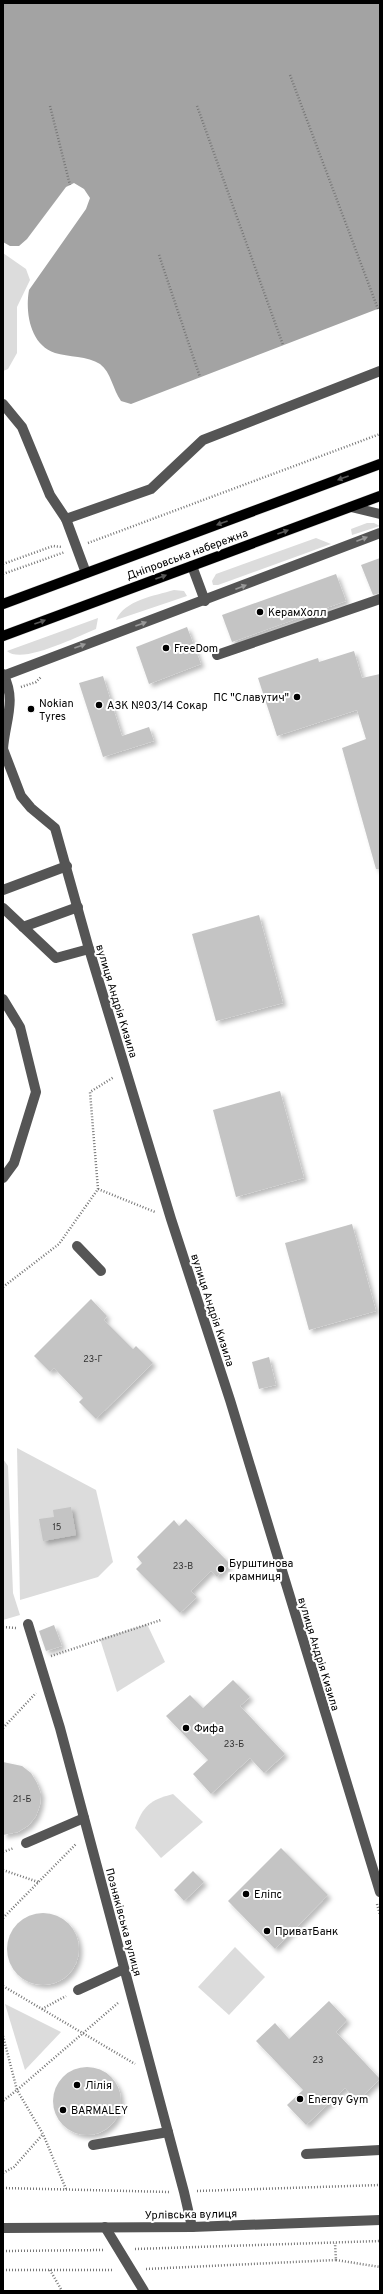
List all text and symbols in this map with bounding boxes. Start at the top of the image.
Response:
one-way arrow [337,475,349,481]
one-way arrow [215,521,227,527]
street label: Дніпровська набережна [125,526,250,583]
one-way arrow [278,528,290,534]
one-way arrow [357,536,369,542]
one-way arrow [156,573,168,579]
one-way arrow [236,583,248,589]
place label: КерамХолл [268,606,326,620]
marker: КерамХолл [255,607,265,617]
one-way arrow [34,619,46,625]
one-way arrow [136,620,148,626]
place label: FreeDom [174,642,218,656]
one-way arrow [74,643,86,649]
marker: FreeDom [161,643,171,653]
place label: ПС "Славутич" [213,691,289,705]
marker: ПС "Славутич" [292,692,302,702]
place label: Nokian Tyres [39,697,74,724]
place label: АЗК №03/14 Сокар [107,699,208,713]
marker: АЗК №03/14 Сокар [94,700,104,710]
marker: Nokian Tyres [26,704,36,714]
street label: вулиця Андрія Кизила [92,943,140,1060]
street label: вулиця Андрія Кизила [187,1252,237,1369]
house number: 23-Г [83,1354,103,1365]
house number: 15 [53,1522,61,1533]
place label: Бурштинова крамниця [229,1557,294,1584]
house number: 23-В [173,1561,193,1572]
marker: Бурштинова крамниця [216,1564,226,1574]
street label: вулиця Андрія Кизила [294,1596,342,1713]
place label: Фифа [194,1722,224,1736]
marker: Фифа [181,1723,191,1733]
house number: 23-Б [224,1739,244,1750]
house number: 21-Б [13,1794,31,1805]
street label: Позняківська вулиця [102,1867,144,1978]
place label: Еліпс [254,1888,282,1902]
marker: Еліпс [241,1889,251,1899]
place label: ПриватБанк [275,1925,338,1939]
marker: ПриватБанк [262,1926,272,1936]
house number: 23 [313,2055,323,2066]
place label: Лілія [85,2079,112,2093]
marker: Лілія [72,2080,82,2090]
place label: Energy Gym [308,2093,368,2107]
marker: Energy Gym [295,2094,305,2104]
place label: BARMALEY [71,2104,128,2118]
marker: BARMALEY [58,2105,68,2115]
street label: Урлівська вулиця [145,2207,237,2223]

